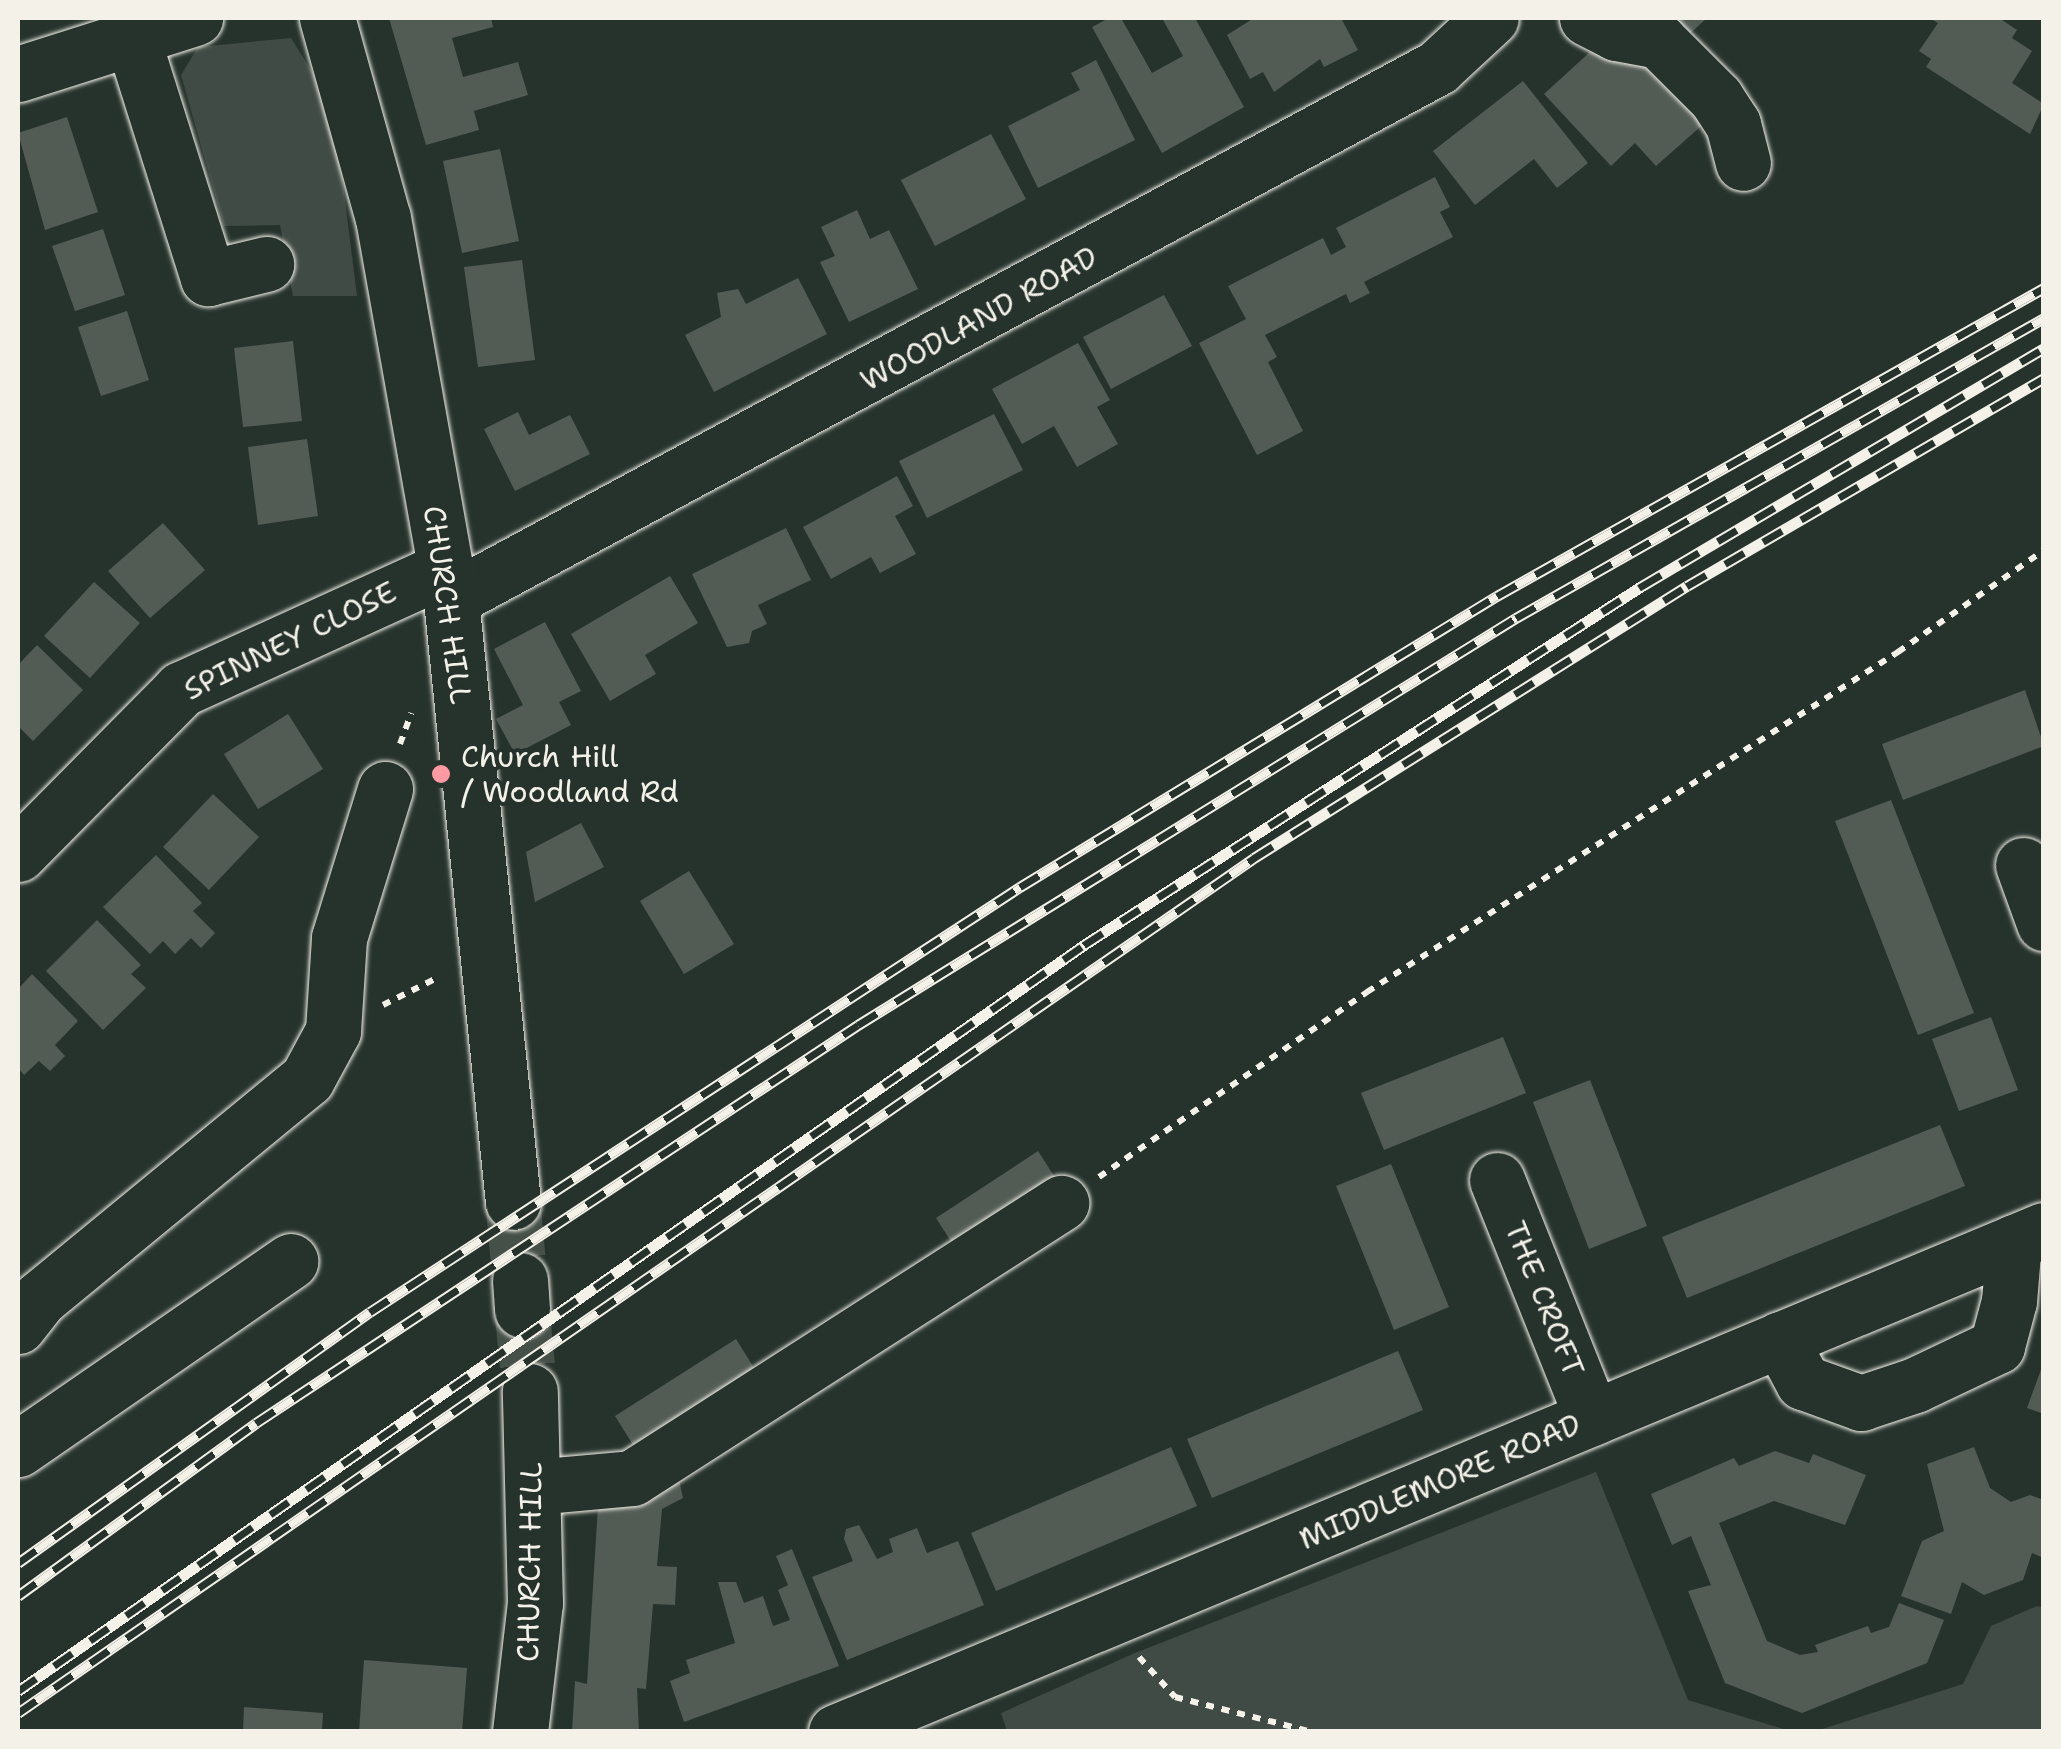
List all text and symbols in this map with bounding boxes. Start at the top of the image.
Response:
street label: WOODLAND ROAD [854,239,1104,399]
street label: CHURCH HILL [415,503,479,707]
street label: SPINNEY CLOSE [178,574,402,708]
place label: Church Hill / Woodland Rd [461,739,679,810]
marker: Church Hill / Woodland Rd [430,763,452,785]
street label: THE CROFT [1497,1216,1591,1382]
street label: MIDDLEMORE ROAD [1294,1406,1586,1558]
street label: CHURCH HILL [510,1462,550,1662]

